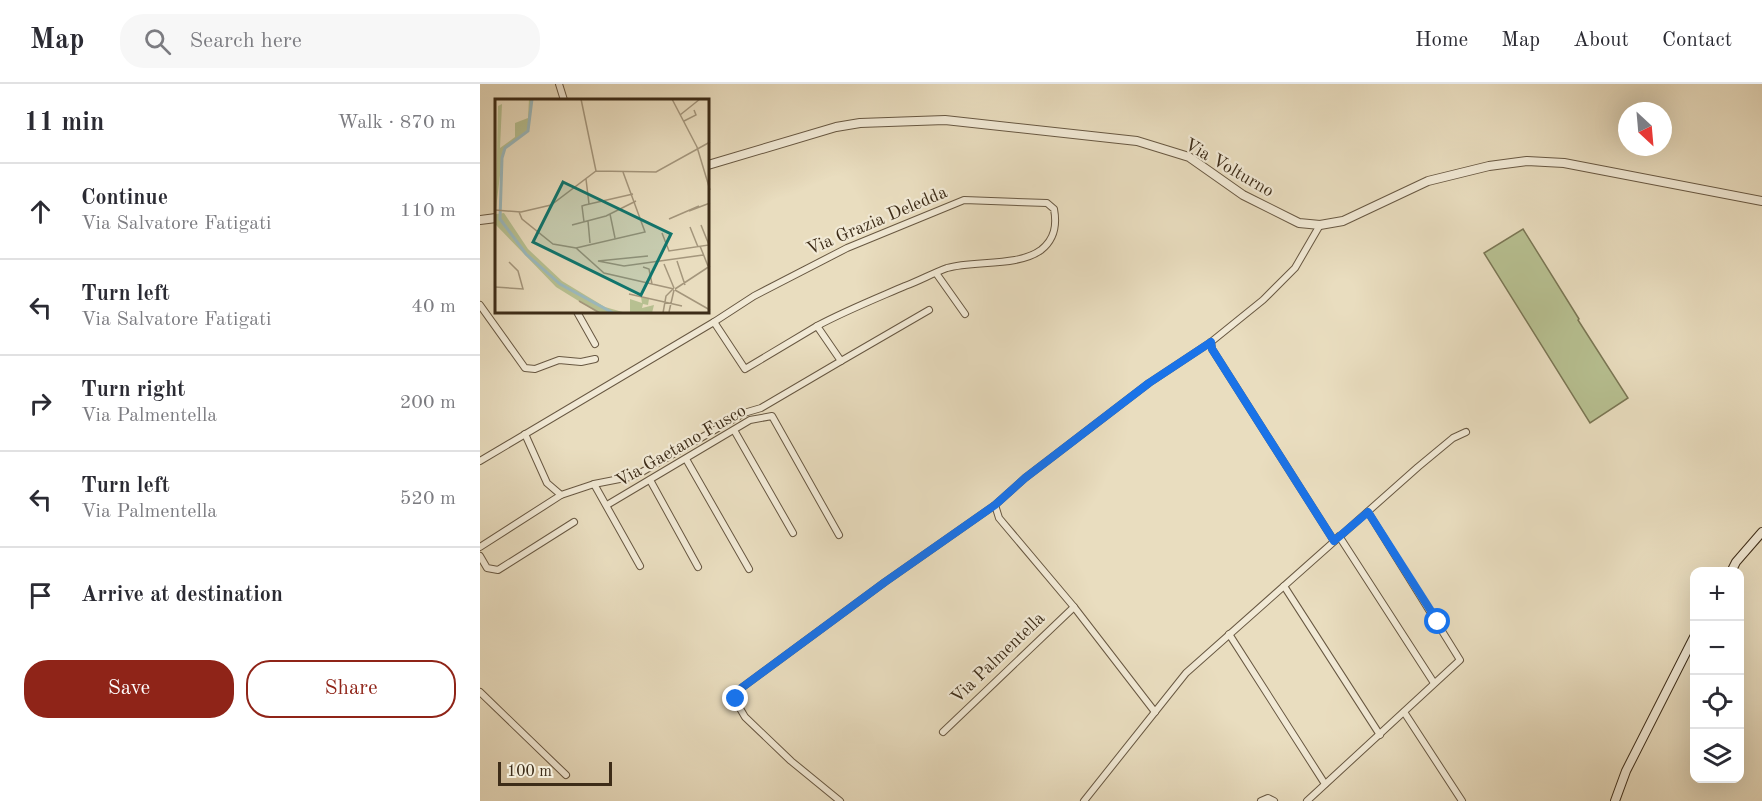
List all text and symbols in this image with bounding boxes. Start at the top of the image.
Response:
search box [120,14,540,68]
icon: search [141,25,174,58]
text: Map [30,27,84,55]
text: Search here [189,30,302,52]
text: Home [1415,30,1468,51]
text: Map [1501,30,1540,51]
text: About [1573,30,1629,51]
text: Contact [1662,30,1732,51]
inset map [495,99,710,314]
north arrow [1618,102,1672,156]
text: 11 min [24,110,104,136]
text: Walk · 870 m [337,113,456,133]
street label: Via Volturno [1181,135,1277,201]
street label: Via Grazia Deledda [804,183,950,259]
text: Continue [81,187,168,209]
icon: ahead [24,195,57,228]
text: 110 m [400,201,456,221]
text: Via Salvatore Fatigati [81,214,271,234]
text: Turn left [81,283,170,305]
icon: left [24,291,57,324]
text: 40 m [411,297,456,317]
text: Via Salvatore Fatigati [81,310,271,330]
text: Turn right [81,379,185,401]
icon: right [24,387,57,420]
text: 200 m [400,393,456,413]
street label: Via Gaetano Fusco [613,401,749,491]
text: Via Palmentella [81,406,217,426]
text: Turn left [81,475,170,497]
icon: left [24,483,57,516]
text: 520 m [400,489,456,509]
text: Via Palmentella [81,502,217,522]
map controls [1690,567,1744,783]
button: + [1690,567,1744,621]
icon: arrive [24,579,57,612]
text: Arrive at destination [81,584,283,606]
route start [1424,608,1450,634]
street label: Via Palmentella [948,609,1048,707]
button: − [1690,621,1744,675]
button: Save [24,660,234,718]
button: Share [246,660,456,718]
button: locate [1690,675,1744,729]
route end [722,685,748,711]
button: layers [1690,729,1744,783]
scale bar [498,759,612,786]
text: 100 m [507,764,552,780]

